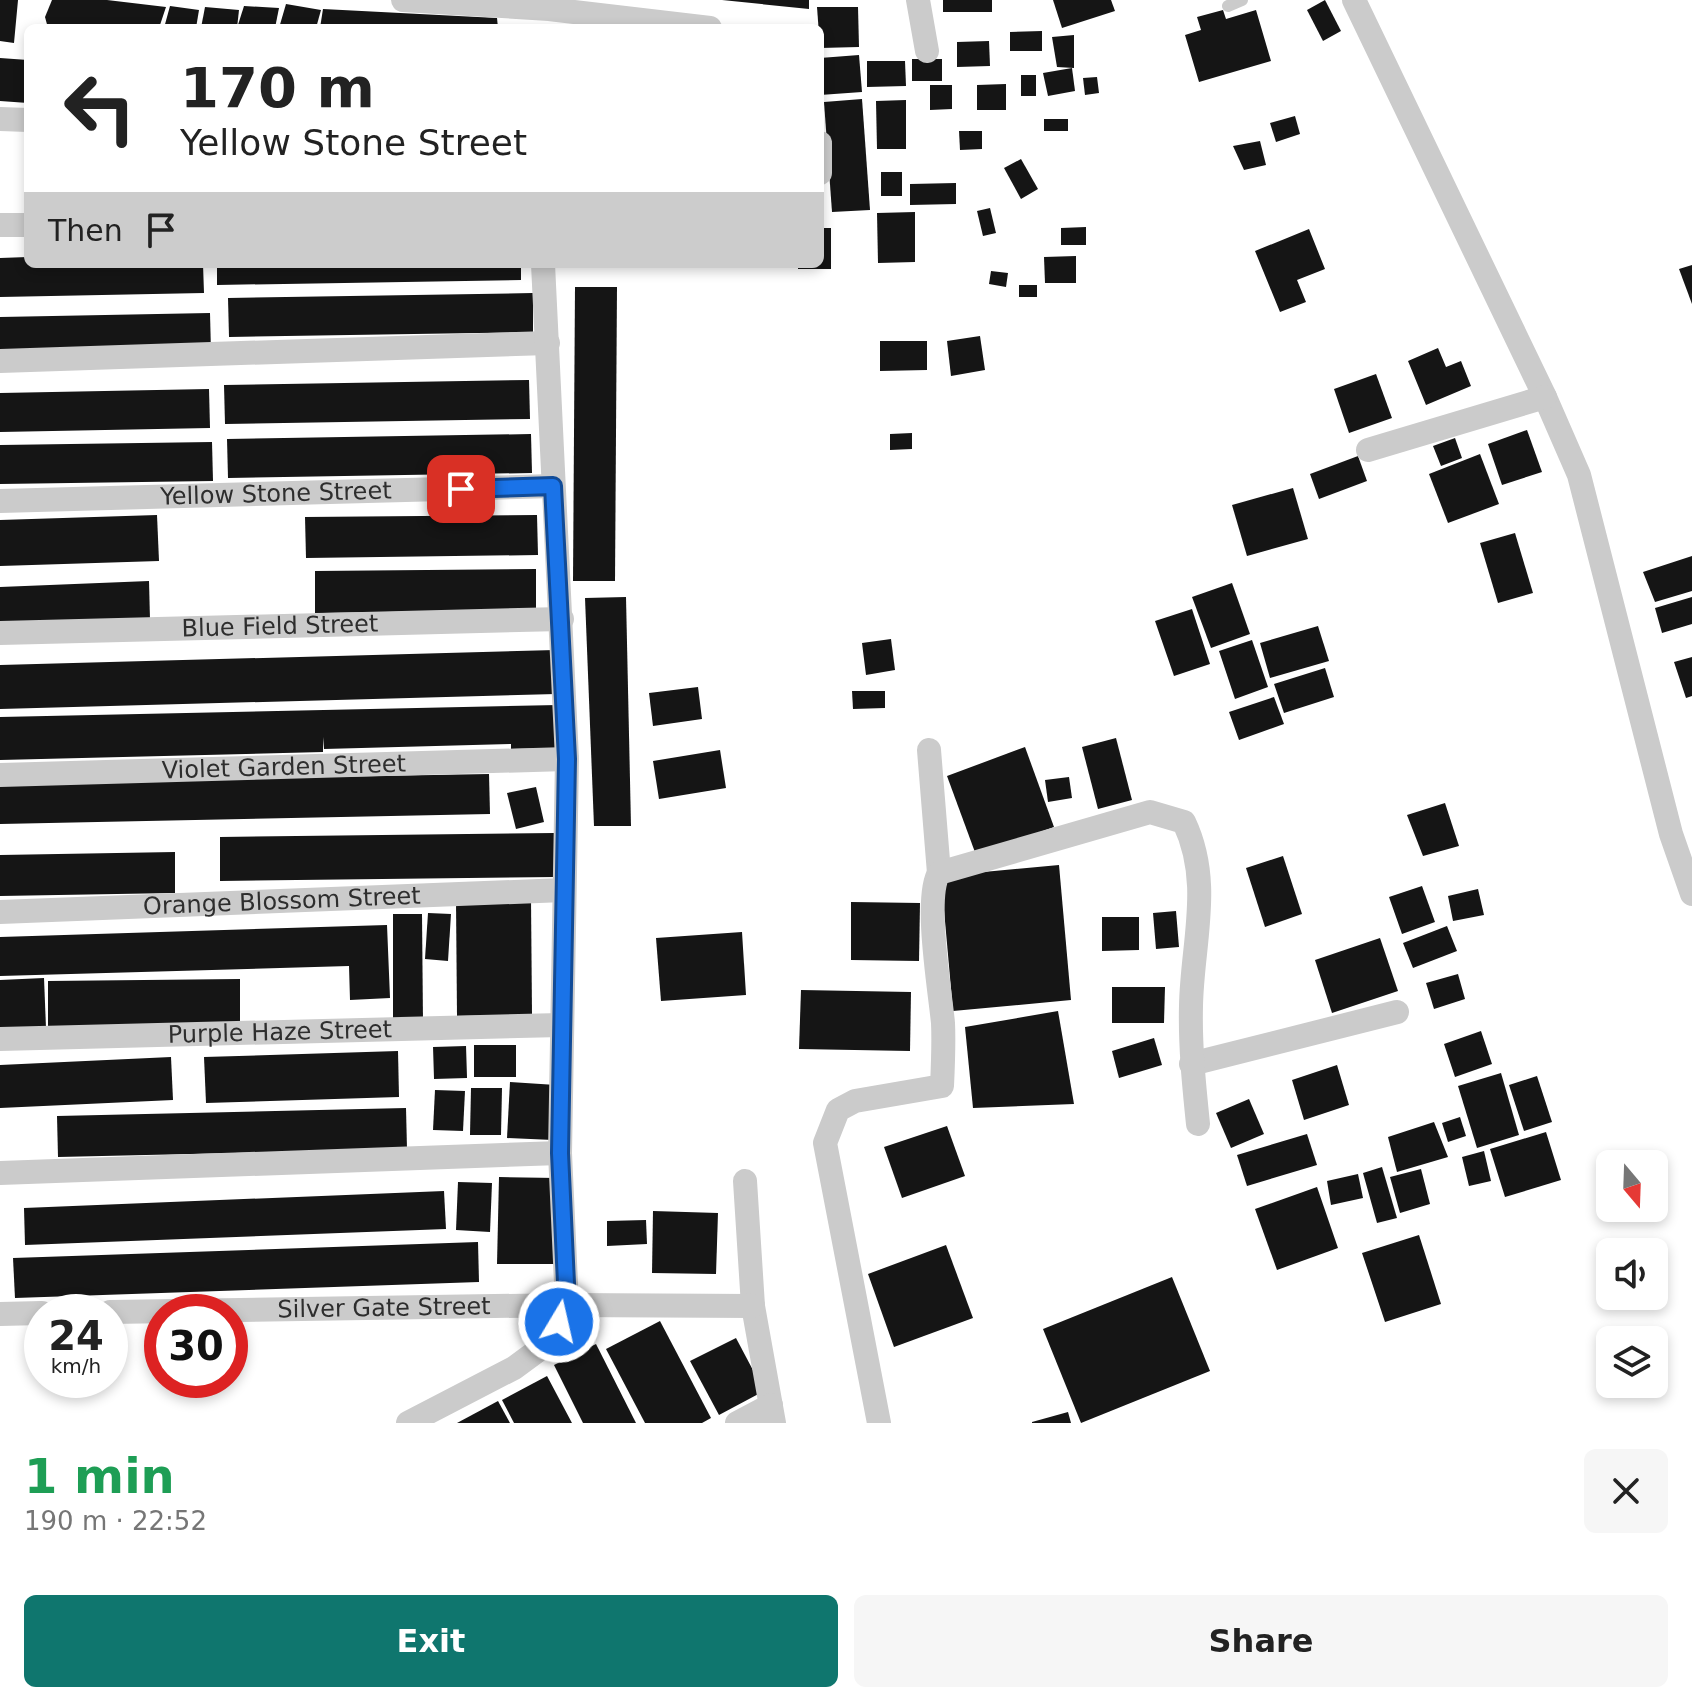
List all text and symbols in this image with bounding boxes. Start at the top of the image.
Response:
text: 170 m [180,55,375,120]
icon: left [48,56,152,160]
text: Yellow Stone Street [180,122,527,163]
icon: arrive [139,208,183,252]
text: Then [48,213,123,248]
pin [427,455,495,523]
icon: arrive [439,467,483,511]
street label: Yellow Stone Street [159,476,392,511]
street label: Blue Field Street [181,610,379,642]
street label: Violet Garden Street [161,750,406,784]
street label: Orange Blossom Street [142,882,421,920]
street label: Purple Haze Street [167,1015,392,1049]
north arrow [1596,1150,1668,1222]
map controls [1596,1150,1668,1398]
button: sound [1596,1238,1668,1310]
position arrow [517,1280,601,1364]
street label: Silver Gate Street [277,1292,491,1323]
speed limit sign: 30 [144,1294,248,1398]
text: 24 [48,1313,104,1359]
button: layers [1596,1326,1668,1398]
text: km/h [51,1354,101,1378]
text: 1 min [24,1448,175,1504]
button: close [1584,1449,1668,1533]
text: 190 m · 22:52 [24,1506,207,1536]
button: Exit [24,1595,838,1687]
button: Share [854,1595,1668,1687]

